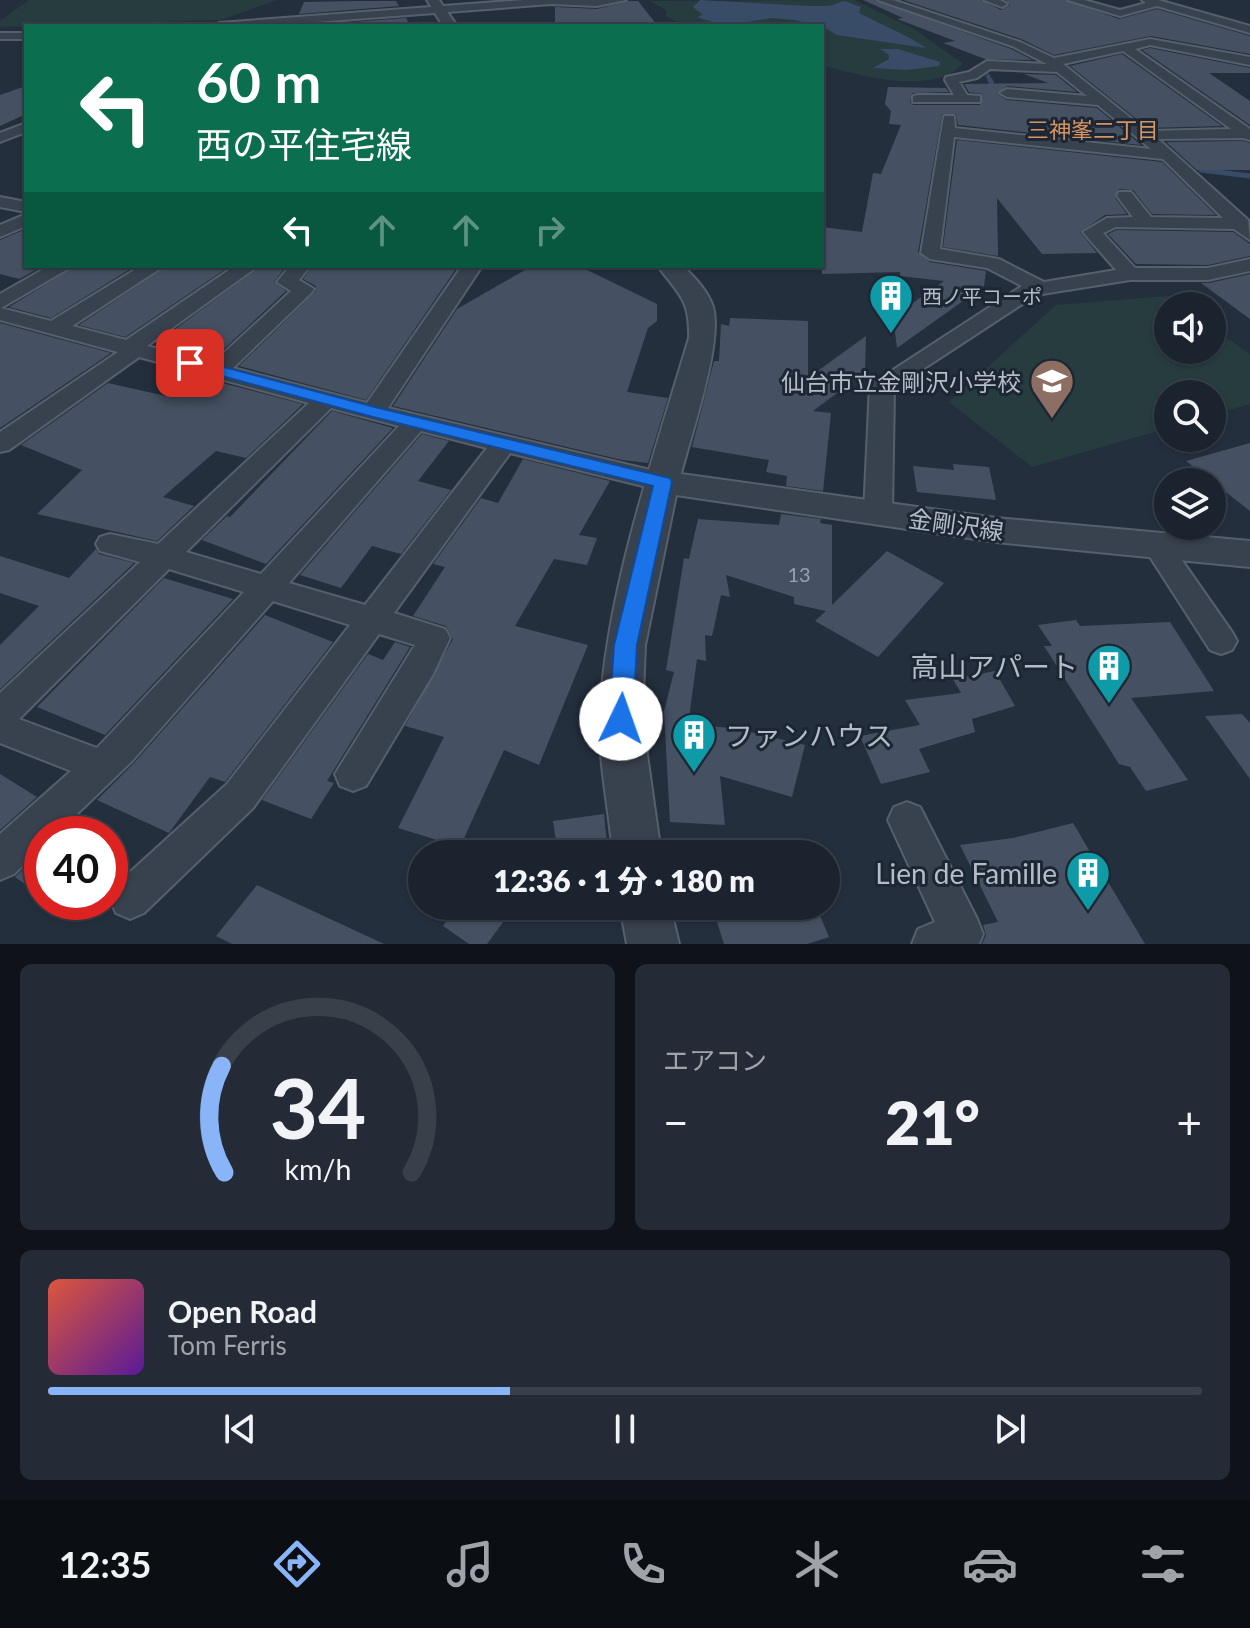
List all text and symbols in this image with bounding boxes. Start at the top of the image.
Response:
text: 60 m [196,48,321,115]
icon: left [64,56,168,160]
district label: 三神峯二丁目 [1027,116,1159,143]
text: 西の平住宅線 [196,122,412,166]
icon: left [276,208,320,252]
icon: ahead [360,208,404,252]
icon: ahead [444,208,488,252]
icon: right [528,208,572,252]
building icon: 西ノ平コーポ [867,272,915,335]
place label: 西ノ平コーポ [922,284,1042,308]
map controls [1154,292,1226,540]
button: sound [1154,292,1226,364]
pin [156,329,224,397]
icon: arrive [168,341,212,385]
school or university icon: 仙台市立金剛沢小学校 [1028,357,1076,420]
place label: 仙台市立金剛沢小学校 [781,367,1021,396]
button: search [1154,380,1226,452]
button: layers [1154,468,1226,540]
street label: 金剛沢線 [906,503,1006,545]
house number: 13 [787,562,811,586]
building icon: 高山アパート [1085,642,1133,705]
place label: 高山アパート [911,649,1078,683]
position arrow [579,677,663,761]
building icon: ファンハウス [670,711,718,774]
place label: ファンハウス [725,718,893,752]
speed limit sign: 40 [24,816,128,920]
building icon: Lien de Famille [1064,849,1112,912]
place label: Lien de Famille [875,856,1057,890]
text: 12:36 · 1 分 · 180 m [493,862,755,898]
text: エアコン [663,1044,767,1076]
text: 34 [269,1057,366,1157]
text: 21° [885,1086,980,1158]
text: − [663,1096,689,1148]
text: + [1176,1096,1202,1148]
text: km/h [284,1152,351,1186]
text: Open Road [168,1293,317,1329]
text: Tom Ferris [168,1329,287,1361]
icon: previous [218,1407,262,1451]
icon: pause [603,1407,647,1451]
icon: next [988,1407,1032,1451]
icon: directions [269,1536,325,1592]
icon: music [442,1536,498,1592]
icon: phone [615,1536,671,1592]
icon: climate [789,1536,845,1592]
icon: car [962,1536,1018,1592]
icon: filters [1135,1536,1191,1592]
text: 12:35 [59,1542,151,1586]

